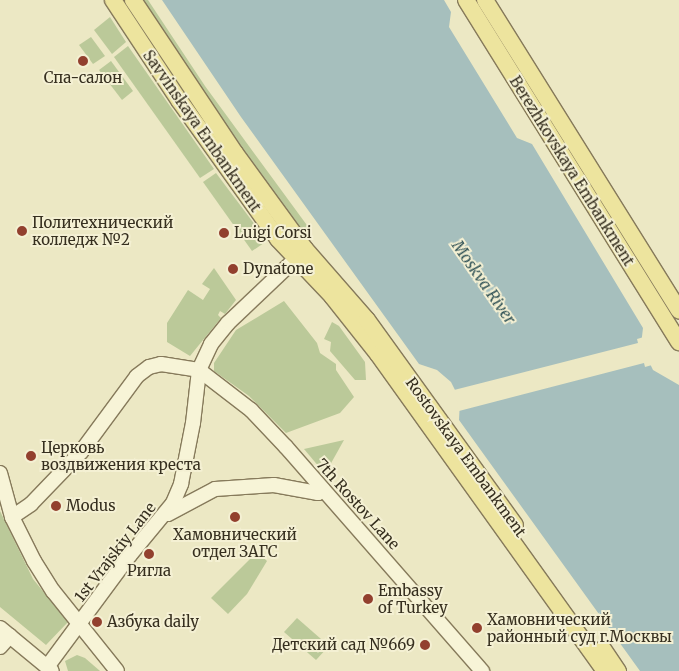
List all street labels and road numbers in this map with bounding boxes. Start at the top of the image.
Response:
street label: Savvinskaya Embankment [139,47,265,215]
street label: Berezhkovskaya Embankment [506,73,638,269]
street label: Rostovskaya Embankment [402,374,530,540]
street label: 7th Rostov Lane [313,455,403,553]
street label: 1st Vrajskiy Lane [71,499,159,605]

